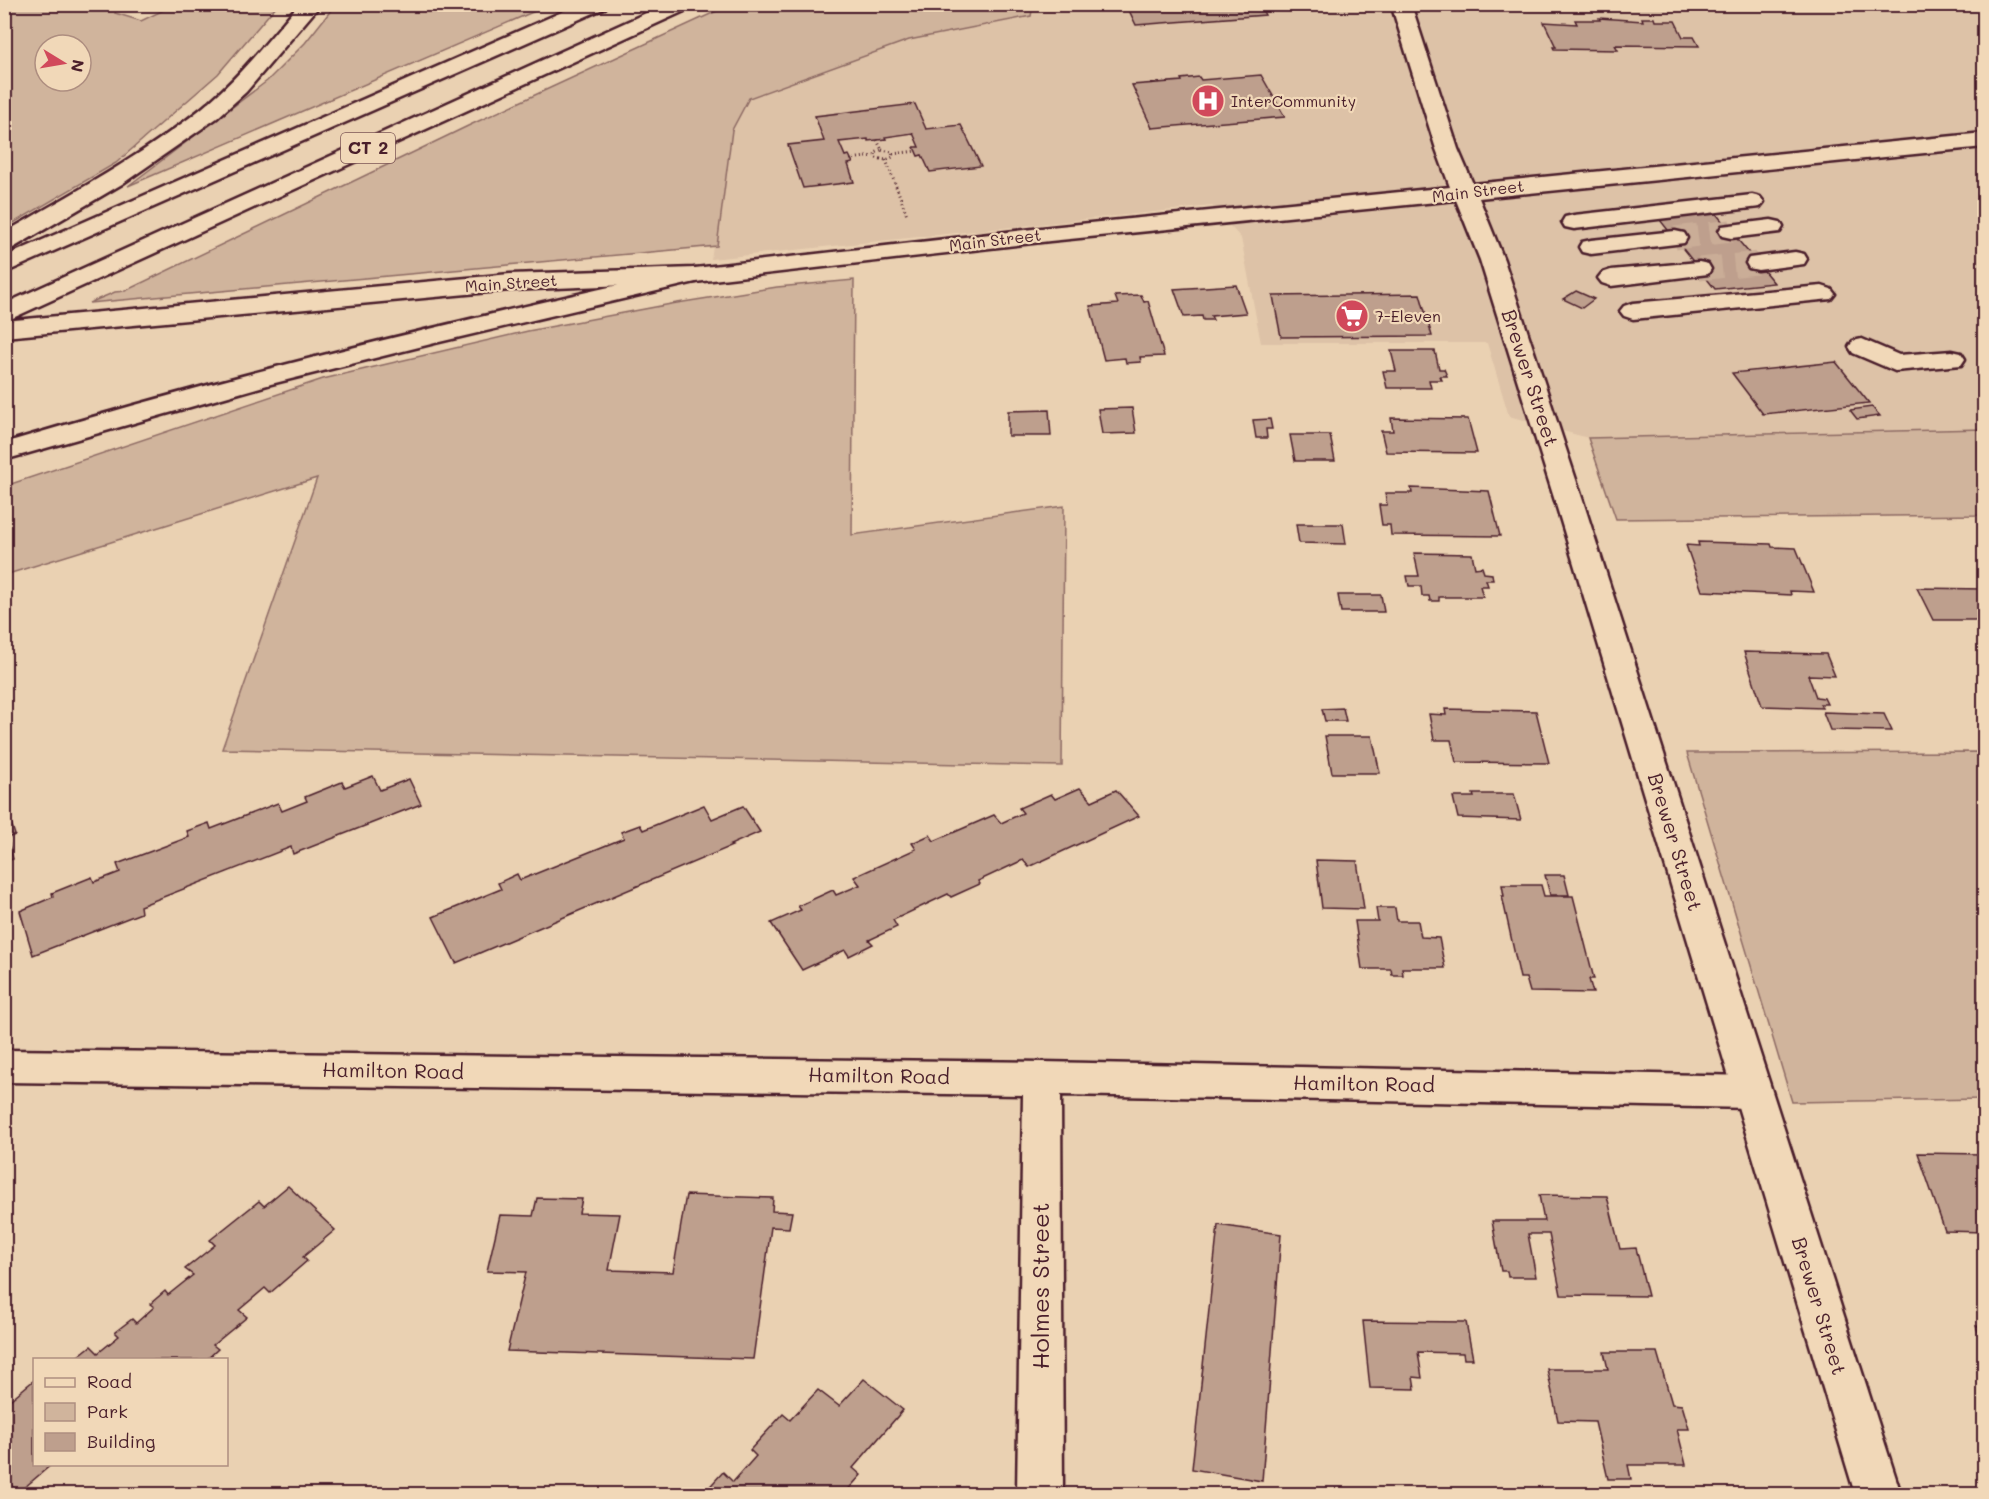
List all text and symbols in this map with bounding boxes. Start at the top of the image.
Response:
north arrow [33,33,93,93]
text: N [67,58,90,74]
hospital icon: InterCommunity [1190,83,1226,119]
place label: InterCommunity [1231,90,1356,111]
road number: CT 2 [341,133,395,163]
street label: Main Street [1431,174,1525,207]
street label: Main Street [948,223,1042,256]
street label: Main Street [464,269,558,296]
supermarket icon: 7-Eleven [1334,298,1370,334]
place label: 7-Eleven [1375,305,1441,326]
street label: Brewer Street [1497,306,1565,450]
street label: Brewer Street [1643,770,1709,914]
street label: Hamilton Road [322,1056,464,1084]
street label: Hamilton Road [808,1061,950,1089]
street label: Hamilton Road [1293,1069,1435,1097]
street label: Holmes Street [1024,1202,1055,1370]
street label: Brewer Street [1787,1234,1853,1378]
legend [33,1358,228,1466]
text: Road [87,1369,132,1393]
text: Park [87,1399,128,1423]
text: Building [87,1429,155,1453]

